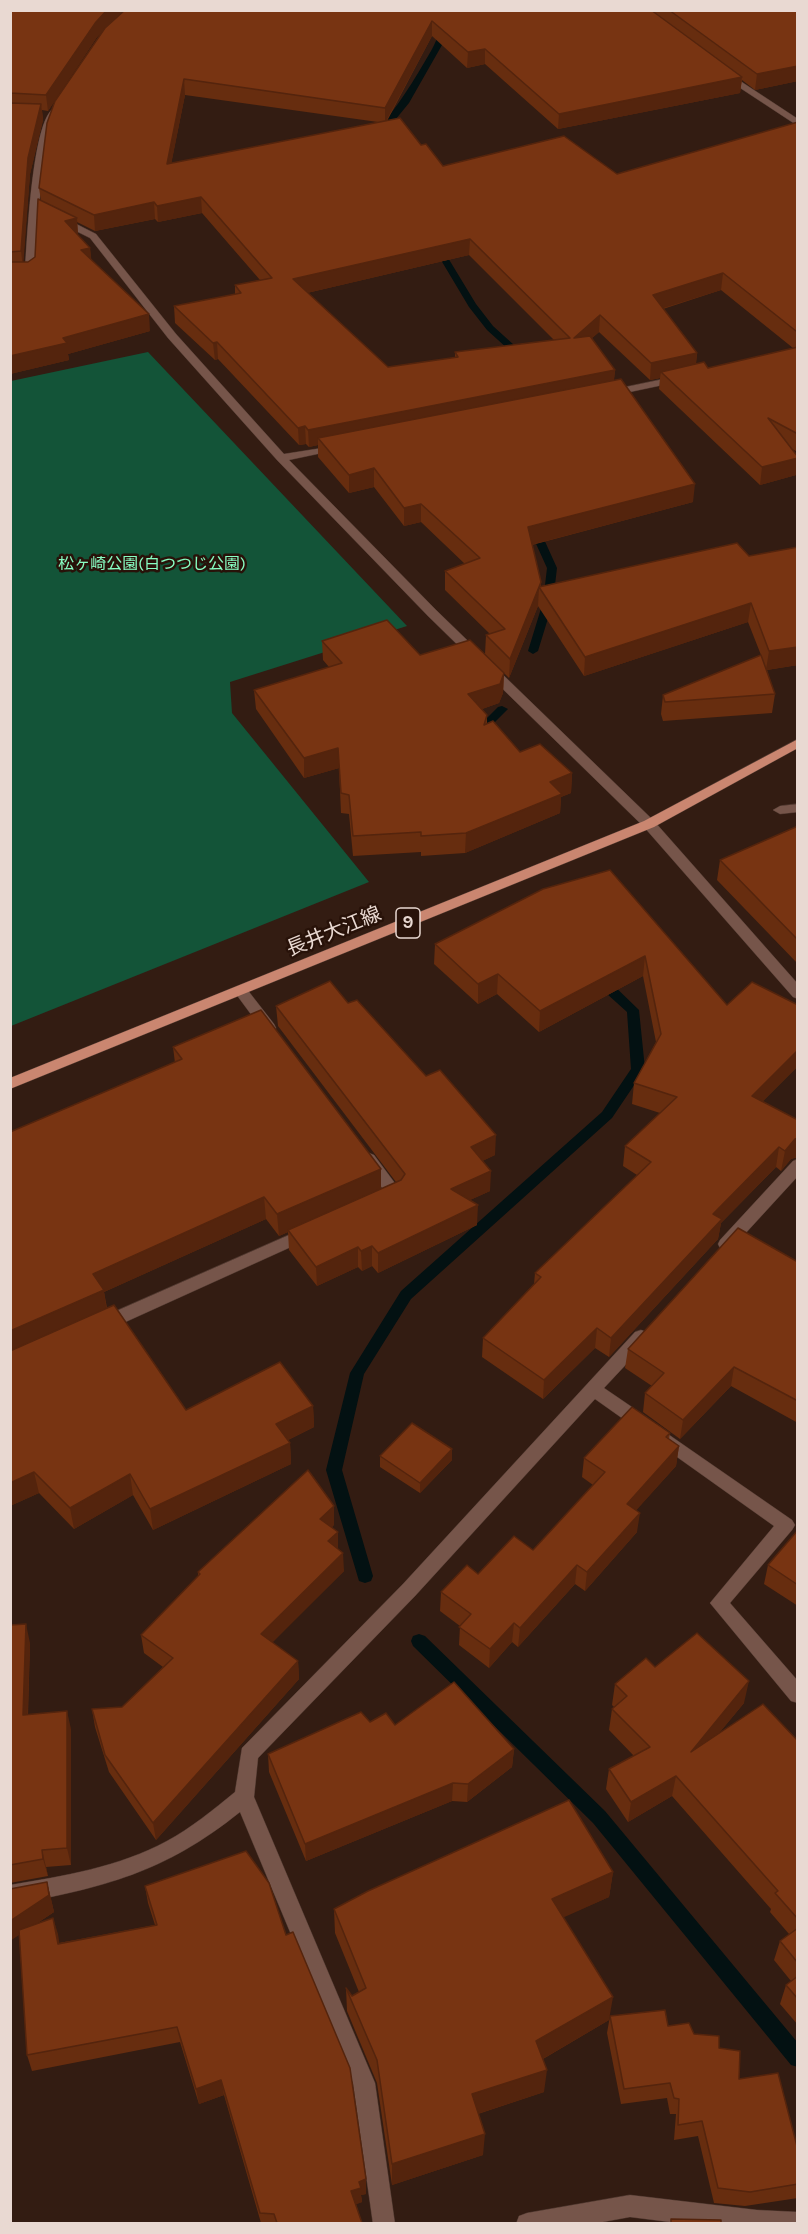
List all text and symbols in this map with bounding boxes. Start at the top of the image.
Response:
park label: 松ヶ崎公園(白つつじ公園) [58,554,246,574]
street label: 長井大江線 [283,902,385,962]
road number: 9 [396,908,420,938]

